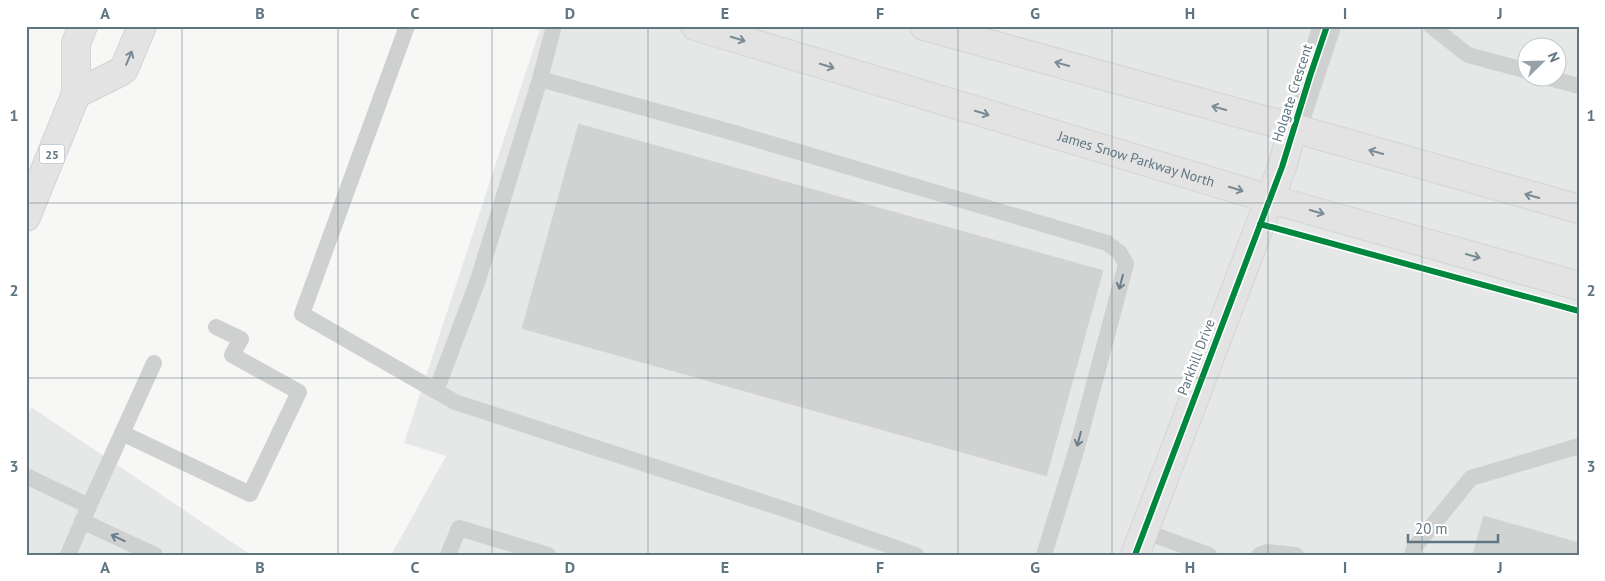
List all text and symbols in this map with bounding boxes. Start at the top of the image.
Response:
text: A [100,3,110,23]
text: B [255,3,265,23]
text: C [411,3,420,23]
text: D [565,3,575,23]
text: E [721,3,729,23]
text: F [876,3,884,23]
text: G [1030,3,1040,23]
text: H [1185,3,1195,23]
text: I [1343,3,1347,23]
text: J [1496,3,1503,23]
one-way arrow [729,34,745,44]
north arrow [1518,38,1568,88]
street label: Holgate Crescent [1268,42,1316,144]
text: N [1544,49,1564,65]
one-way arrow [124,51,134,66]
one-way arrow [1055,59,1071,69]
one-way arrow [819,61,835,71]
one-way arrow [1212,102,1228,112]
text: 1 [9,105,19,125]
text: 1 [1586,105,1596,125]
one-way arrow [974,108,990,118]
street label: James Snow Parkway North [1055,126,1217,191]
road number: 25 [40,144,64,164]
one-way arrow [1368,146,1384,156]
one-way arrow [1227,184,1243,194]
one-way arrow [1524,191,1540,200]
one-way arrow [1308,208,1324,218]
one-way arrow [1464,252,1480,262]
one-way arrow [1116,274,1126,290]
text: 2 [9,280,19,300]
text: 2 [1586,280,1596,300]
street label: Parkhill Drive [1173,316,1219,398]
one-way arrow [1074,431,1084,447]
text: 3 [9,456,19,476]
text: 3 [1586,456,1596,476]
scale bar [1408,511,1498,543]
text: 20 m [1415,519,1448,538]
one-way arrow [111,533,126,543]
text: A [100,557,110,577]
text: B [255,557,265,577]
text: C [411,557,420,577]
text: D [565,557,575,577]
text: E [721,557,729,577]
text: F [876,557,884,577]
text: G [1030,557,1040,577]
text: H [1185,557,1195,577]
text: I [1343,557,1347,577]
text: J [1496,557,1503,577]

